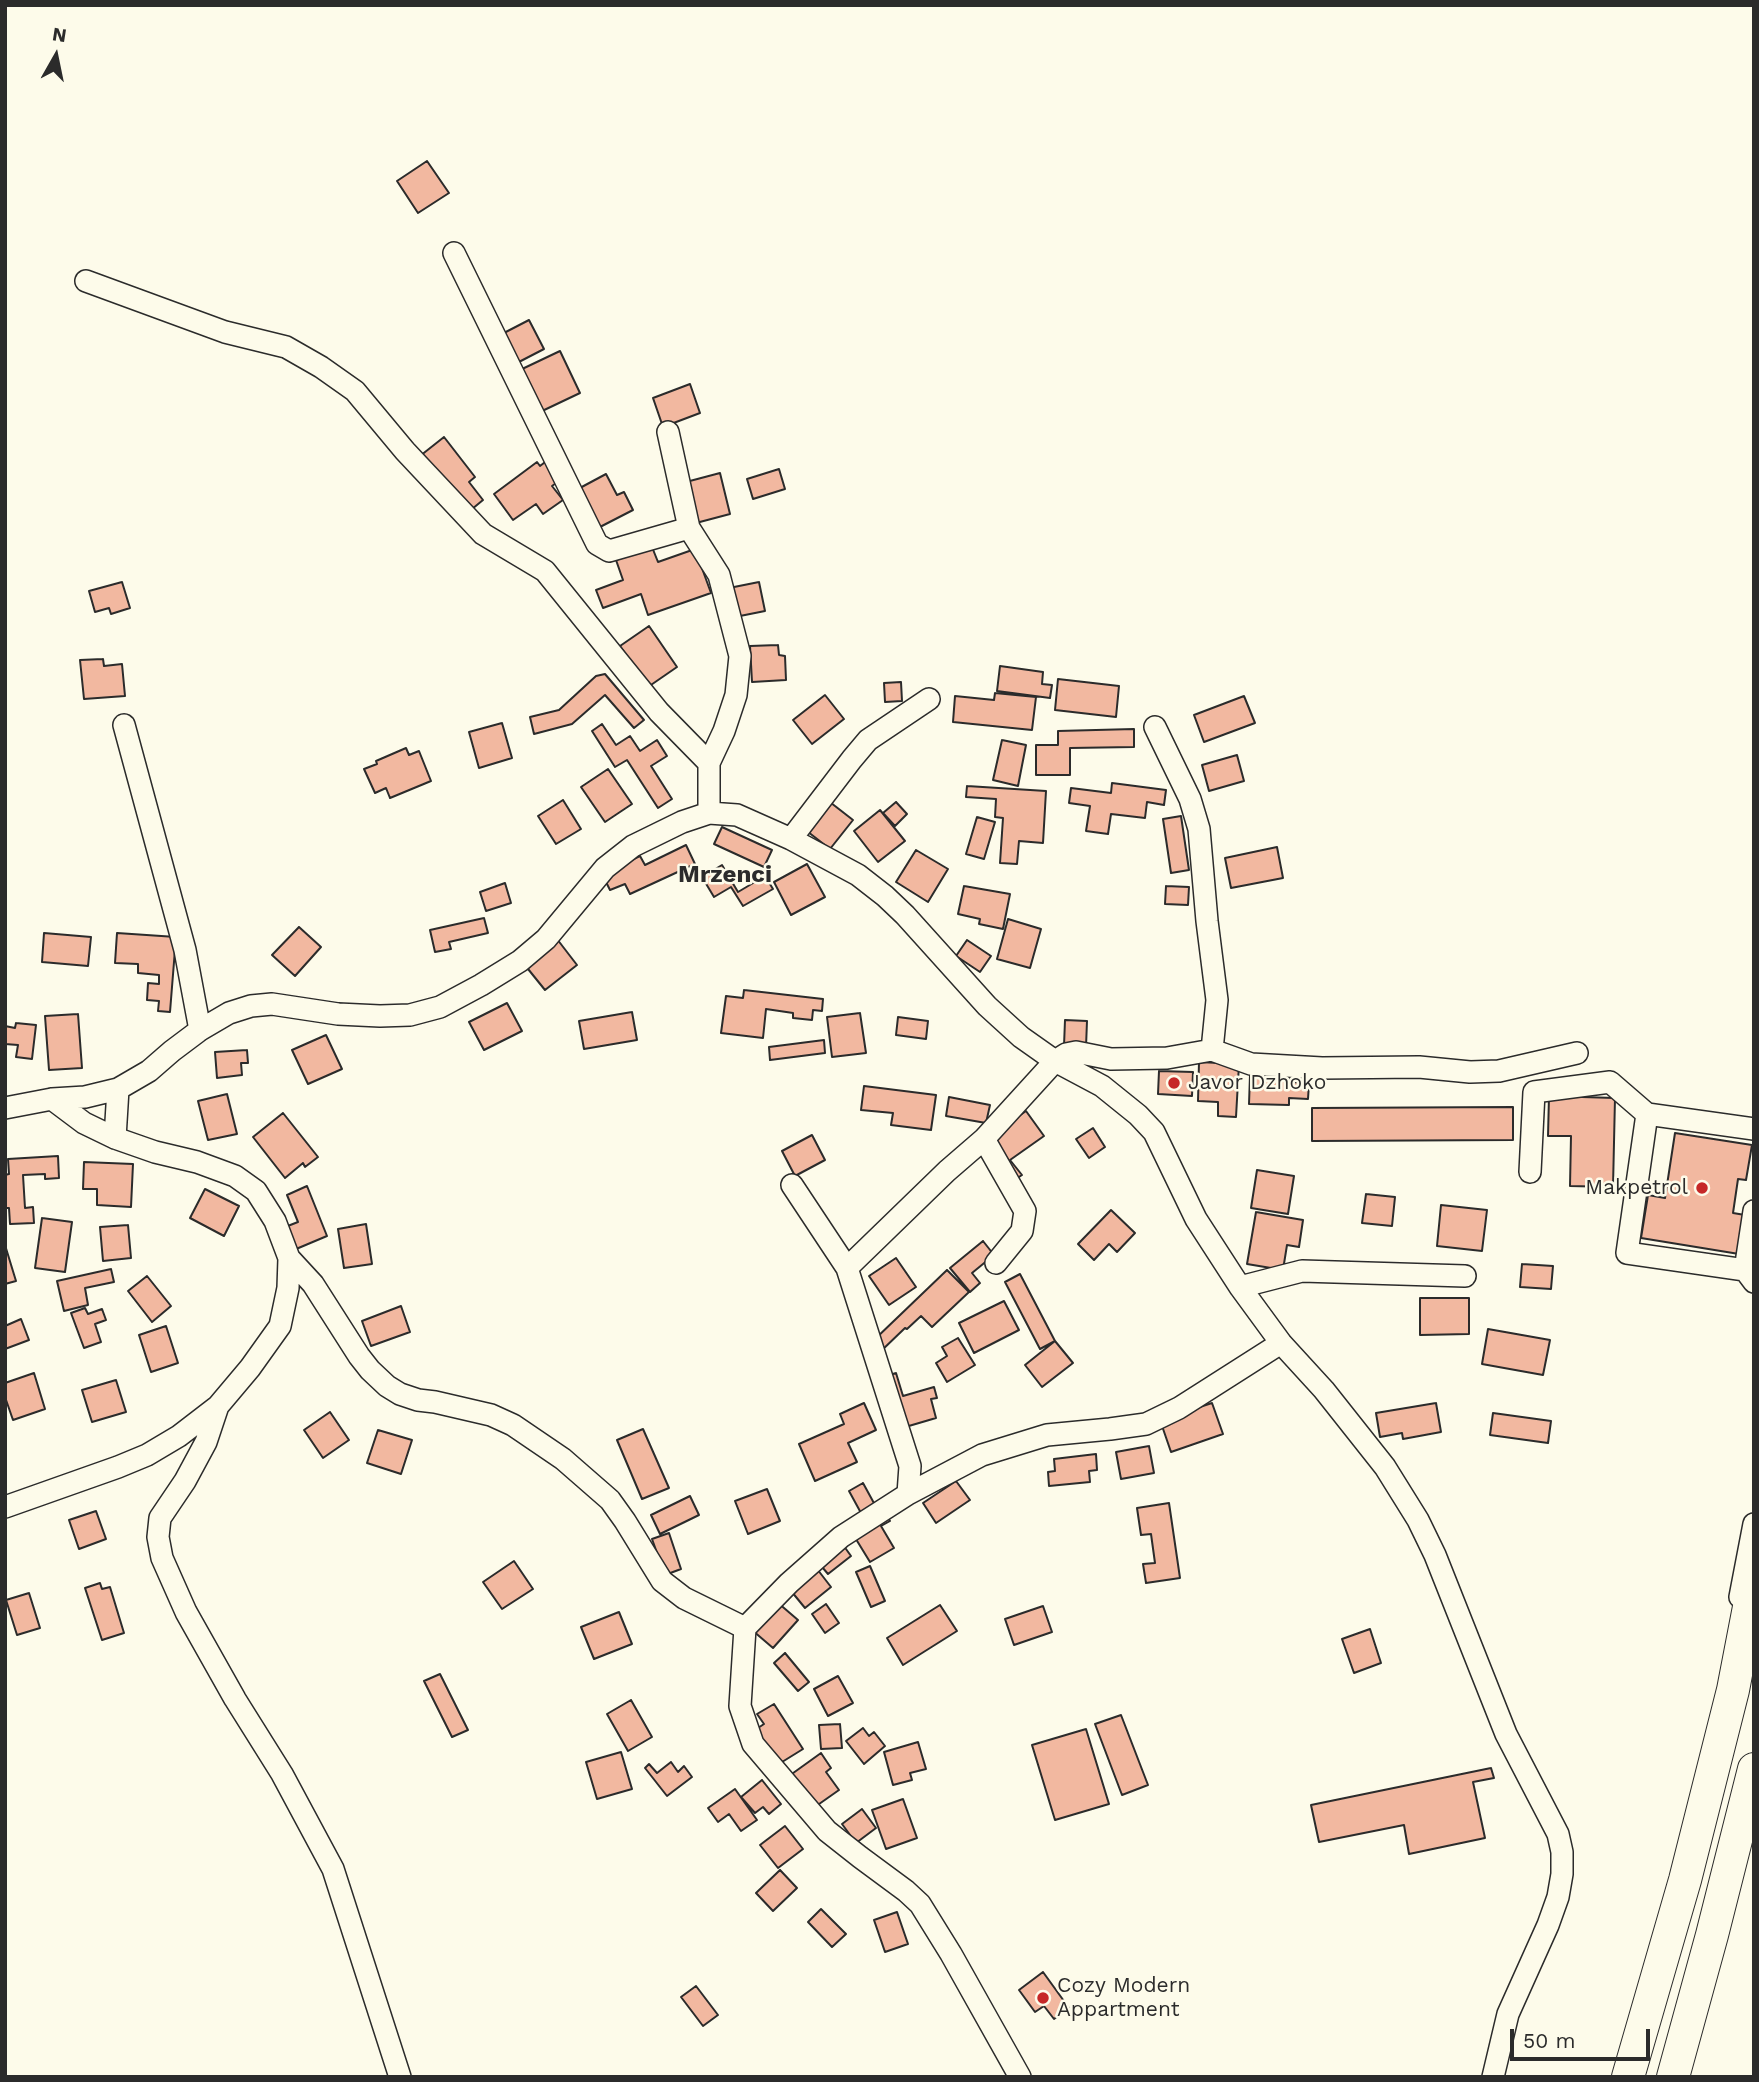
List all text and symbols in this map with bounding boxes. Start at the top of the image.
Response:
north arrow [21,21,91,91]
text: N [51,22,68,47]
district label: Mrzenci [678,861,772,889]
place label: Javor Dzhoko [1188,1070,1326,1096]
marker: Javor Dzhoko [1166,1075,1182,1091]
place label: Makpetrol [1585,1175,1688,1201]
marker: Makpetrol [1694,1180,1710,1196]
place label: Cozy Modern Appartment [1057,1973,1190,2023]
marker: Cozy Modern Appartment [1035,1990,1051,2006]
scale bar [1514,2016,1654,2060]
text: 50 m [1523,2028,1575,2053]

